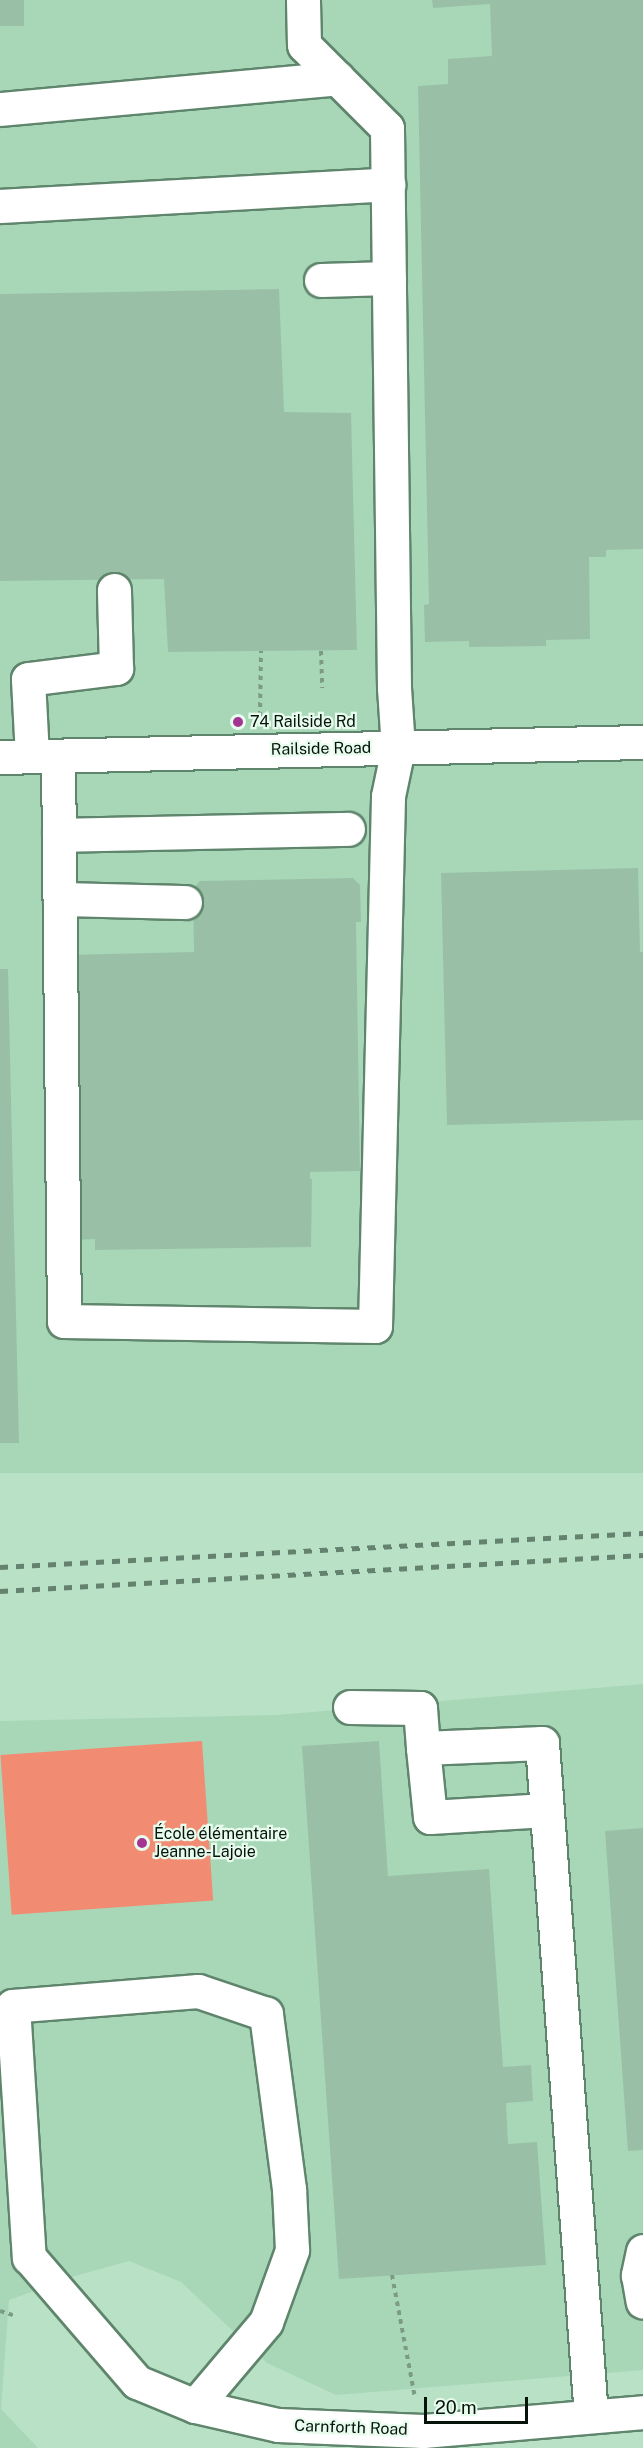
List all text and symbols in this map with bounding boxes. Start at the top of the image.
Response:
place label: 74 Railside Rd [250,712,356,732]
marker: 74 Railside Rd [231,715,245,729]
street label: Railside Road [271,739,371,759]
place label: École élémentaire Jeanne-Lajoie [154,1824,288,1862]
marker: École élémentaire Jeanne-Lajoie [135,1836,149,1850]
scale bar [427,2385,530,2423]
text: 20 m [435,2397,477,2418]
street label: Carnforth Road [294,2416,408,2440]

